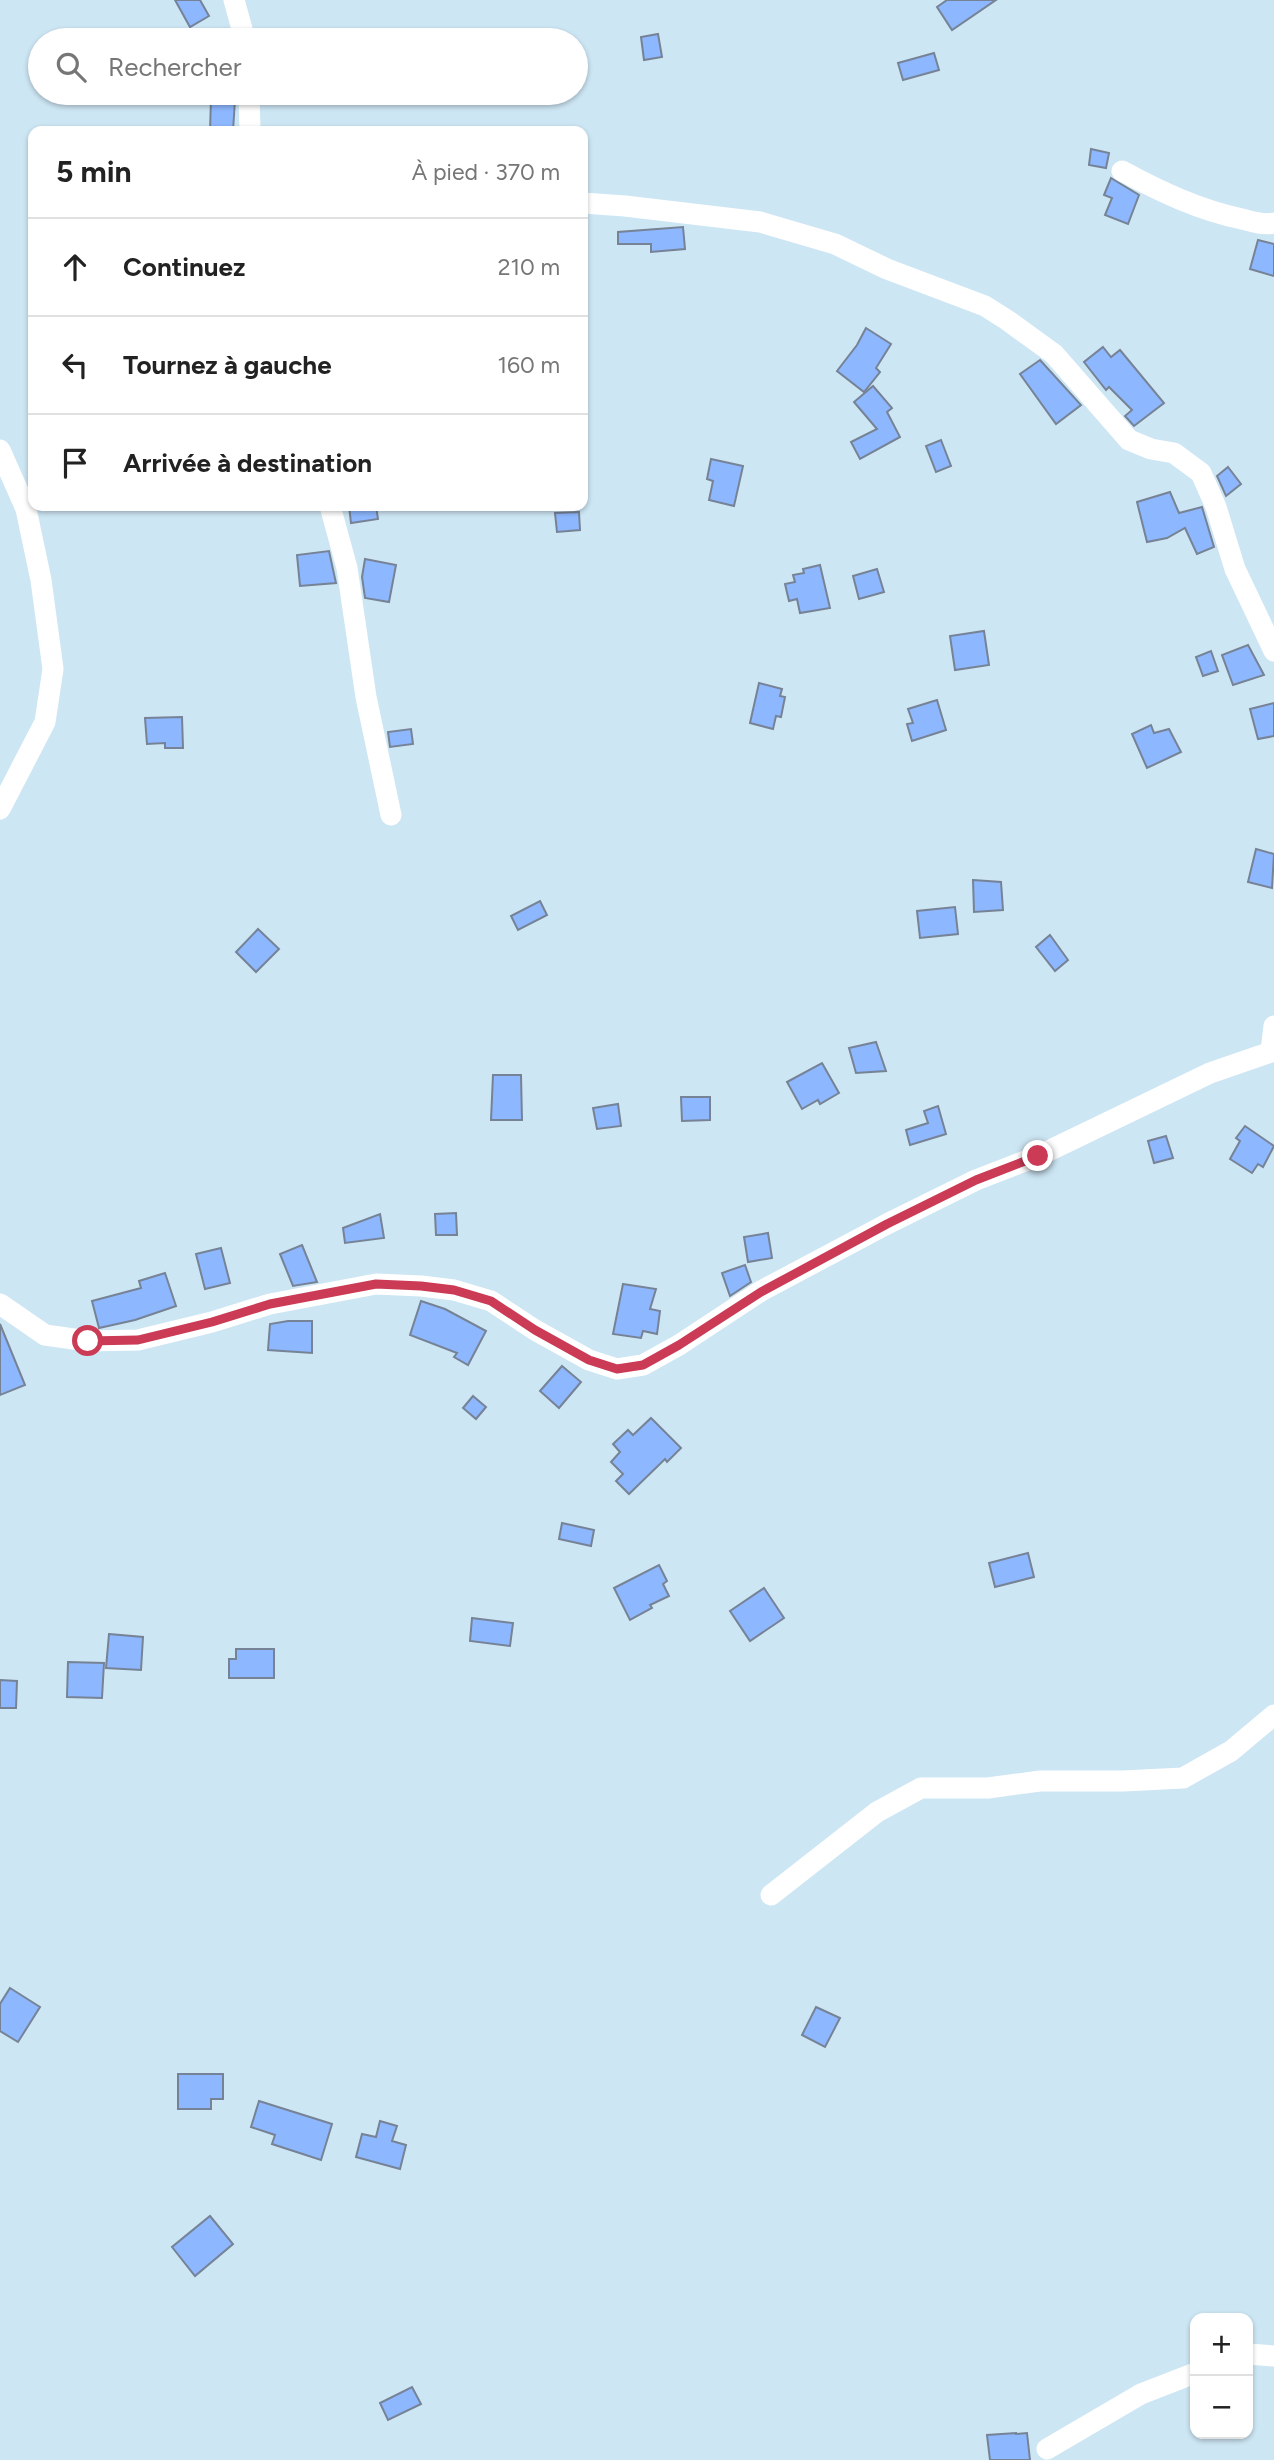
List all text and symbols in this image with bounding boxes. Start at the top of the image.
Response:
search box [28,28,588,105]
icon: search [52,48,90,86]
text: Rechercher [108,51,242,83]
text: 5 min [56,153,132,190]
text: À pied · 370 m [412,158,560,186]
icon: ahead [56,248,94,286]
text: Continuez [123,251,245,283]
text: 210 m [498,253,560,281]
icon: left [56,346,94,384]
text: Tournez à gauche [123,349,332,381]
text: 160 m [497,351,560,379]
icon: arrive [56,444,94,482]
text: Arrivée à destination [123,447,372,479]
route end [1022,1140,1053,1171]
route start [72,1325,103,1356]
map controls [1190,2313,1253,2439]
button: + [1190,2313,1253,2376]
button: − [1190,2376,1253,2439]

